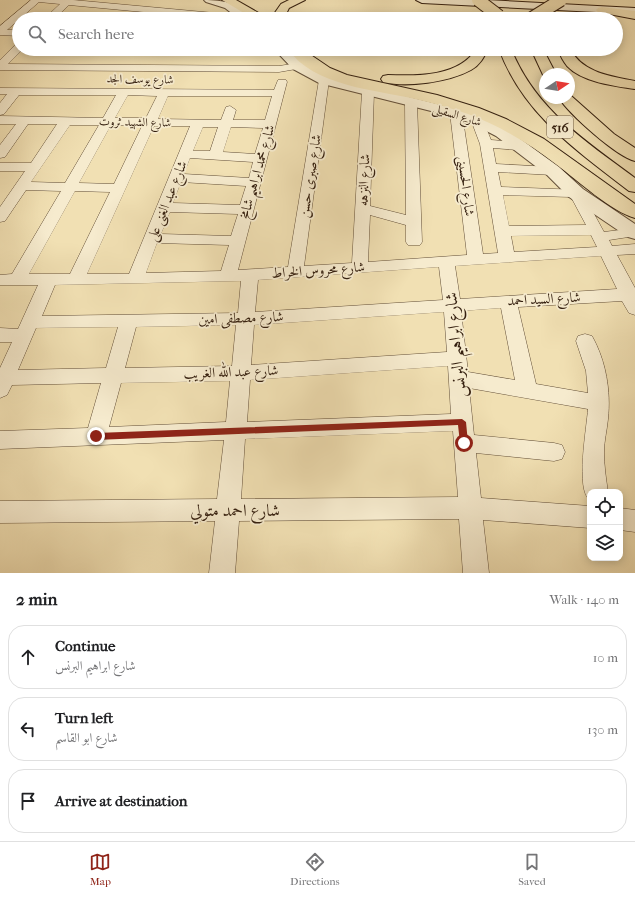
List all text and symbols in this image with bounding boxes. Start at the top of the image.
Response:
search box [12,12,623,56]
icon: search [26,23,48,45]
text: Search here [58,25,134,43]
north arrow [539,68,575,104]
street label: شارع يوسف الجد [106,71,174,91]
street label: شارع السقيلى [430,101,483,133]
street label: شارع الشهيد ثروت [99,114,172,134]
road number: 516 [547,116,573,138]
street label: شارع محمد ابراهيم شامخ [235,123,283,223]
street label: شارع صبرى حسن [295,133,328,219]
street label: شارع النزهه [355,154,376,206]
street label: شارع الحسينى [451,155,478,218]
street label: شارع عبد الغنى على [143,158,194,245]
street label: شارع محروس الخراط [271,258,366,285]
street label: شارع السيد احمد [507,289,581,312]
street label: شارع ابراهيم البرنس [440,291,477,398]
street label: شارع مصطفى امين [198,308,284,331]
street label: شارع عبد الله الغريب [183,359,279,385]
route end [87,427,105,445]
route start [455,434,473,452]
map controls [587,489,623,561]
button: locate [587,489,623,525]
street label: شارع احمد متولي [190,500,280,525]
button: layers [587,525,623,561]
text: 2 min [16,589,57,609]
text: Walk · 140 m [550,592,619,607]
text: Continue [55,637,115,655]
icon: ahead [17,646,39,668]
text: 10 m [593,650,618,665]
text: شارع ابراهيم البرنس [55,658,136,673]
text: Turn left [55,709,113,727]
icon: left [17,718,39,740]
text: 130 m [587,722,618,737]
text: شارع ابو القاسم [55,730,118,745]
icon: arrive [17,790,39,812]
text: Arrive at destination [55,792,187,810]
tab: Map [89,851,111,888]
tab: Directions [290,851,340,888]
tab: Saved [518,851,546,888]

